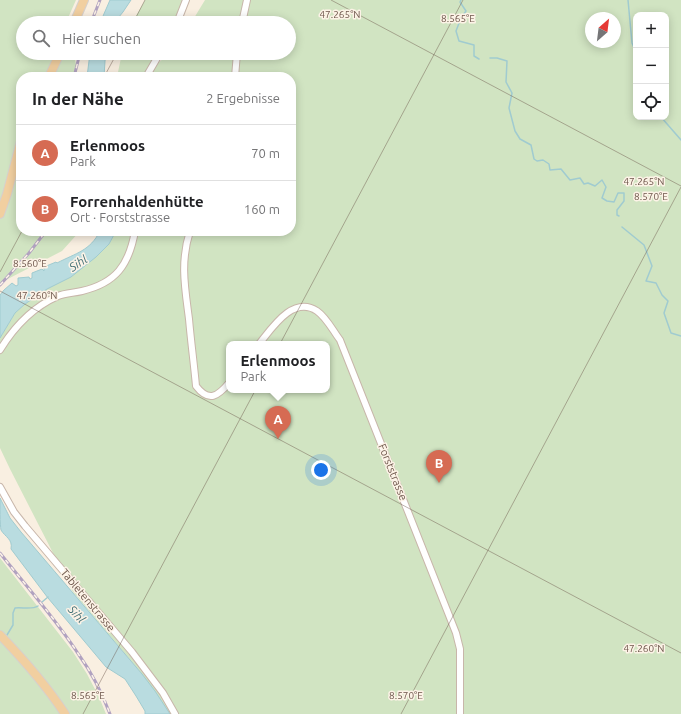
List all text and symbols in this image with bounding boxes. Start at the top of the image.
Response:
text: 47.265°N [319,9,361,20]
north arrow [585,12,621,48]
map controls [633,12,669,120]
button: + [633,12,669,48]
text: 8.565°E [441,13,475,24]
search box [16,16,296,60]
icon: search [30,27,52,49]
text: Hier suchen [62,30,141,47]
button: − [633,48,669,84]
button: locate [633,84,669,120]
text: In der Nähe [32,89,124,108]
text: 2 Ergebnisse [206,91,280,105]
text: Erlenmoos [70,137,145,154]
text: A [40,146,50,160]
text: 70 m [251,146,280,160]
text: Park [70,154,96,168]
text: 47.265°N [623,176,665,187]
text: 8.570°E [634,191,668,202]
text: Forrenhaldenhütte [70,193,204,210]
text: B [41,202,49,216]
text: 160 m [244,202,280,216]
text: Ort · Forststrasse [70,210,170,224]
water label: Sihl [66,252,90,274]
text: 8.560°E [13,258,47,269]
text: 47.260°N [16,290,58,301]
popup [226,341,330,393]
text: Erlenmoos [240,352,316,369]
text: Park [240,369,266,383]
pin: A [265,406,291,439]
street label: Forststrasse [376,442,410,502]
pin: B [426,450,452,483]
your location [311,460,331,480]
street label: Tabletenstrasse [58,566,118,634]
water label: Sihl [65,602,89,626]
text: 47.260°N [623,643,665,654]
text: 8.565°E [71,690,105,701]
text: 8.570°E [389,690,423,701]

